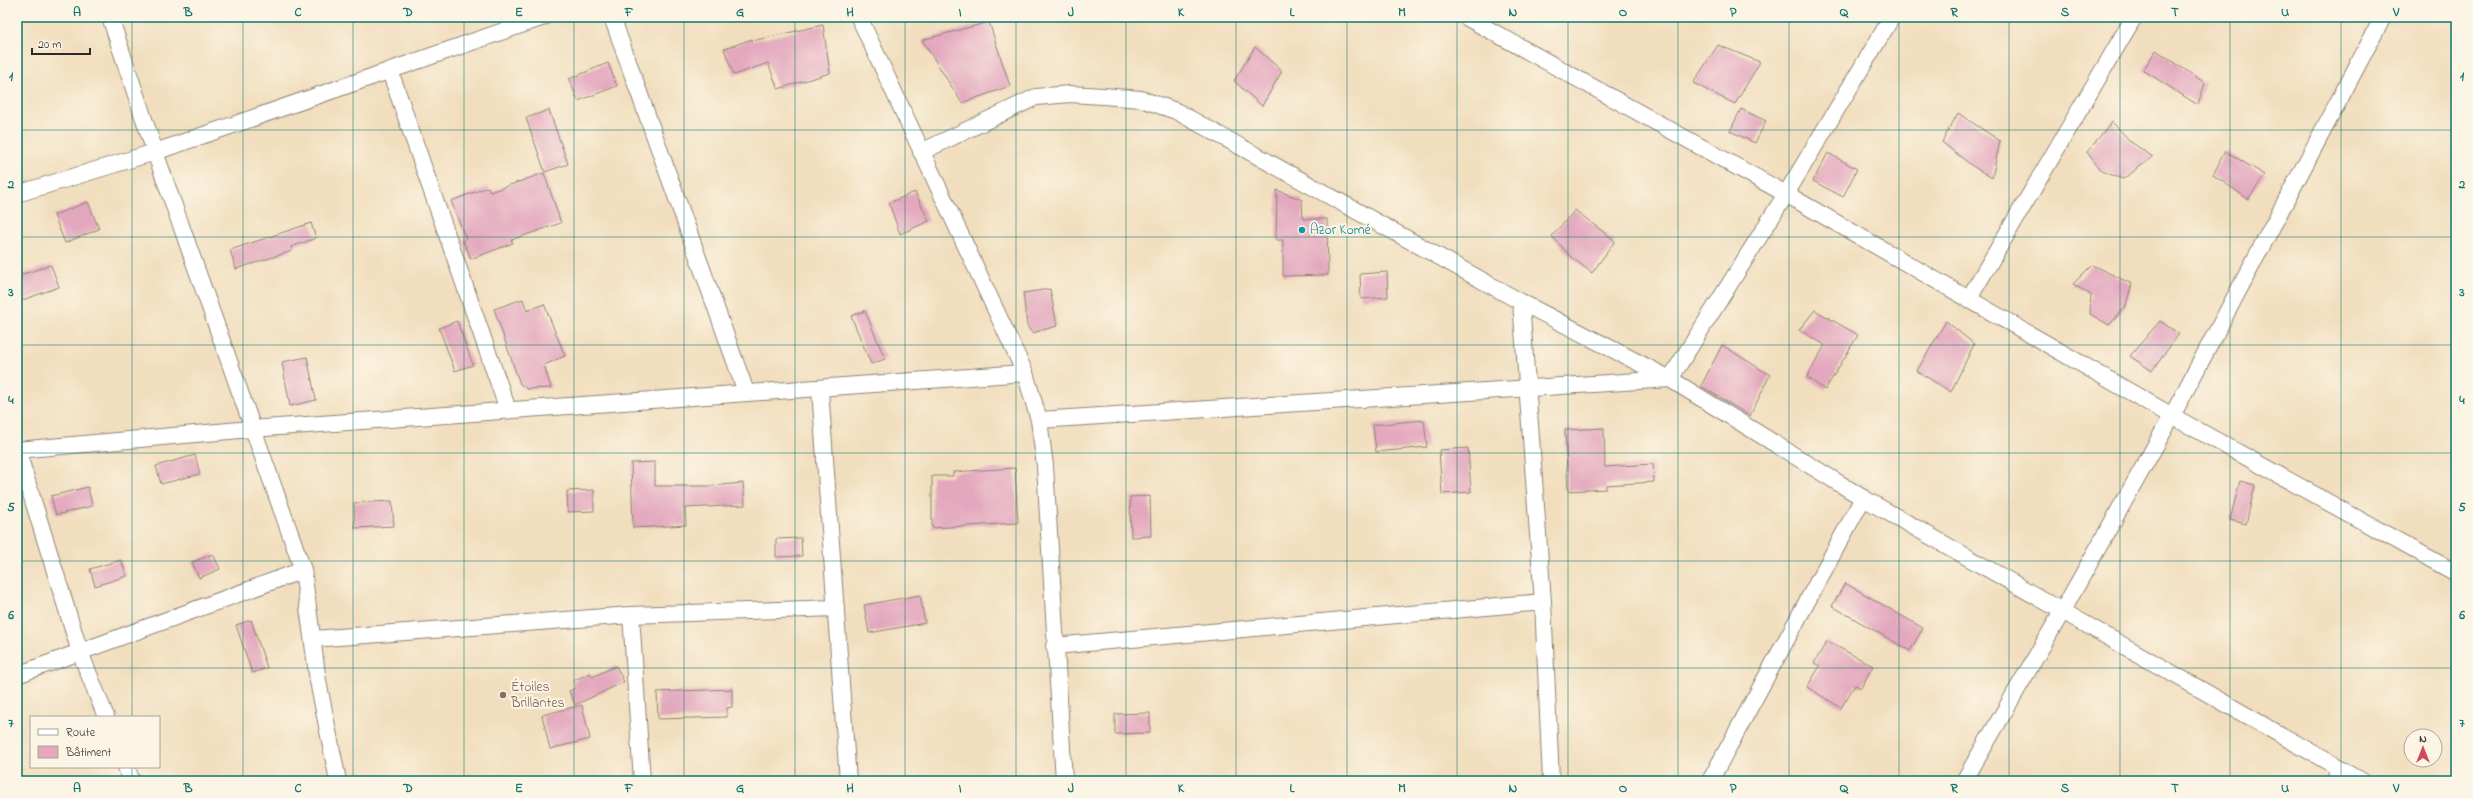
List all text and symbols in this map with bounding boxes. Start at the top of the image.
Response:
text: A [73,3,81,22]
text: B [183,3,193,22]
text: C [294,3,302,22]
text: D [402,3,413,22]
text: E [515,3,523,22]
text: F [624,3,634,22]
text: G [736,3,744,22]
text: H [846,3,854,22]
text: I [958,3,962,22]
text: J [1068,3,1074,22]
text: K [1178,3,1185,22]
text: L [1290,3,1296,22]
text: M [1398,3,1406,22]
text: N [1509,3,1518,22]
text: O [1619,3,1628,22]
text: P [1730,3,1737,22]
text: Q [1840,3,1849,22]
text: R [1949,3,1958,22]
text: S [2061,3,2070,22]
text: T [2171,3,2179,22]
text: U [2281,3,2289,22]
text: V [2392,3,2400,22]
scale bar [32,30,90,56]
text: 20 m [38,36,61,54]
text: 1 [9,67,14,86]
text: 1 [2460,67,2465,86]
text: 2 [7,175,15,194]
text: 2 [2458,175,2466,194]
place label: Azor Komé [1310,220,1372,241]
marker: Azor Komé [1297,225,1307,235]
text: 3 [7,283,14,302]
text: 3 [2458,283,2465,302]
text: 4 [7,391,14,410]
text: 4 [2458,391,2465,410]
text: 5 [7,498,15,517]
text: 5 [2458,498,2466,517]
text: 6 [7,606,14,625]
text: 6 [2458,606,2465,625]
place label: Étoiles Brillantes [510,677,565,714]
marker: Étoiles Brillantes [498,690,508,700]
text: 7 [8,714,14,733]
text: 7 [2459,714,2465,733]
legend [30,716,160,768]
text: Route [66,724,96,742]
north arrow [2403,728,2443,768]
text: N [2419,731,2427,747]
text: Bâtiment [65,744,111,762]
text: A [73,779,81,798]
text: B [183,779,193,798]
text: C [294,779,302,798]
text: D [402,779,413,798]
text: E [515,779,523,798]
text: F [624,779,634,798]
text: G [736,779,744,798]
text: H [846,779,854,798]
text: I [958,779,962,798]
text: J [1068,779,1074,798]
text: K [1178,779,1185,798]
text: L [1290,779,1296,798]
text: M [1398,779,1406,798]
text: N [1509,779,1518,798]
text: O [1619,779,1628,798]
text: P [1730,779,1737,798]
text: Q [1840,779,1849,798]
text: R [1949,779,1958,798]
text: S [2061,779,2070,798]
text: T [2171,779,2179,798]
text: U [2281,779,2289,798]
text: V [2392,779,2400,798]

